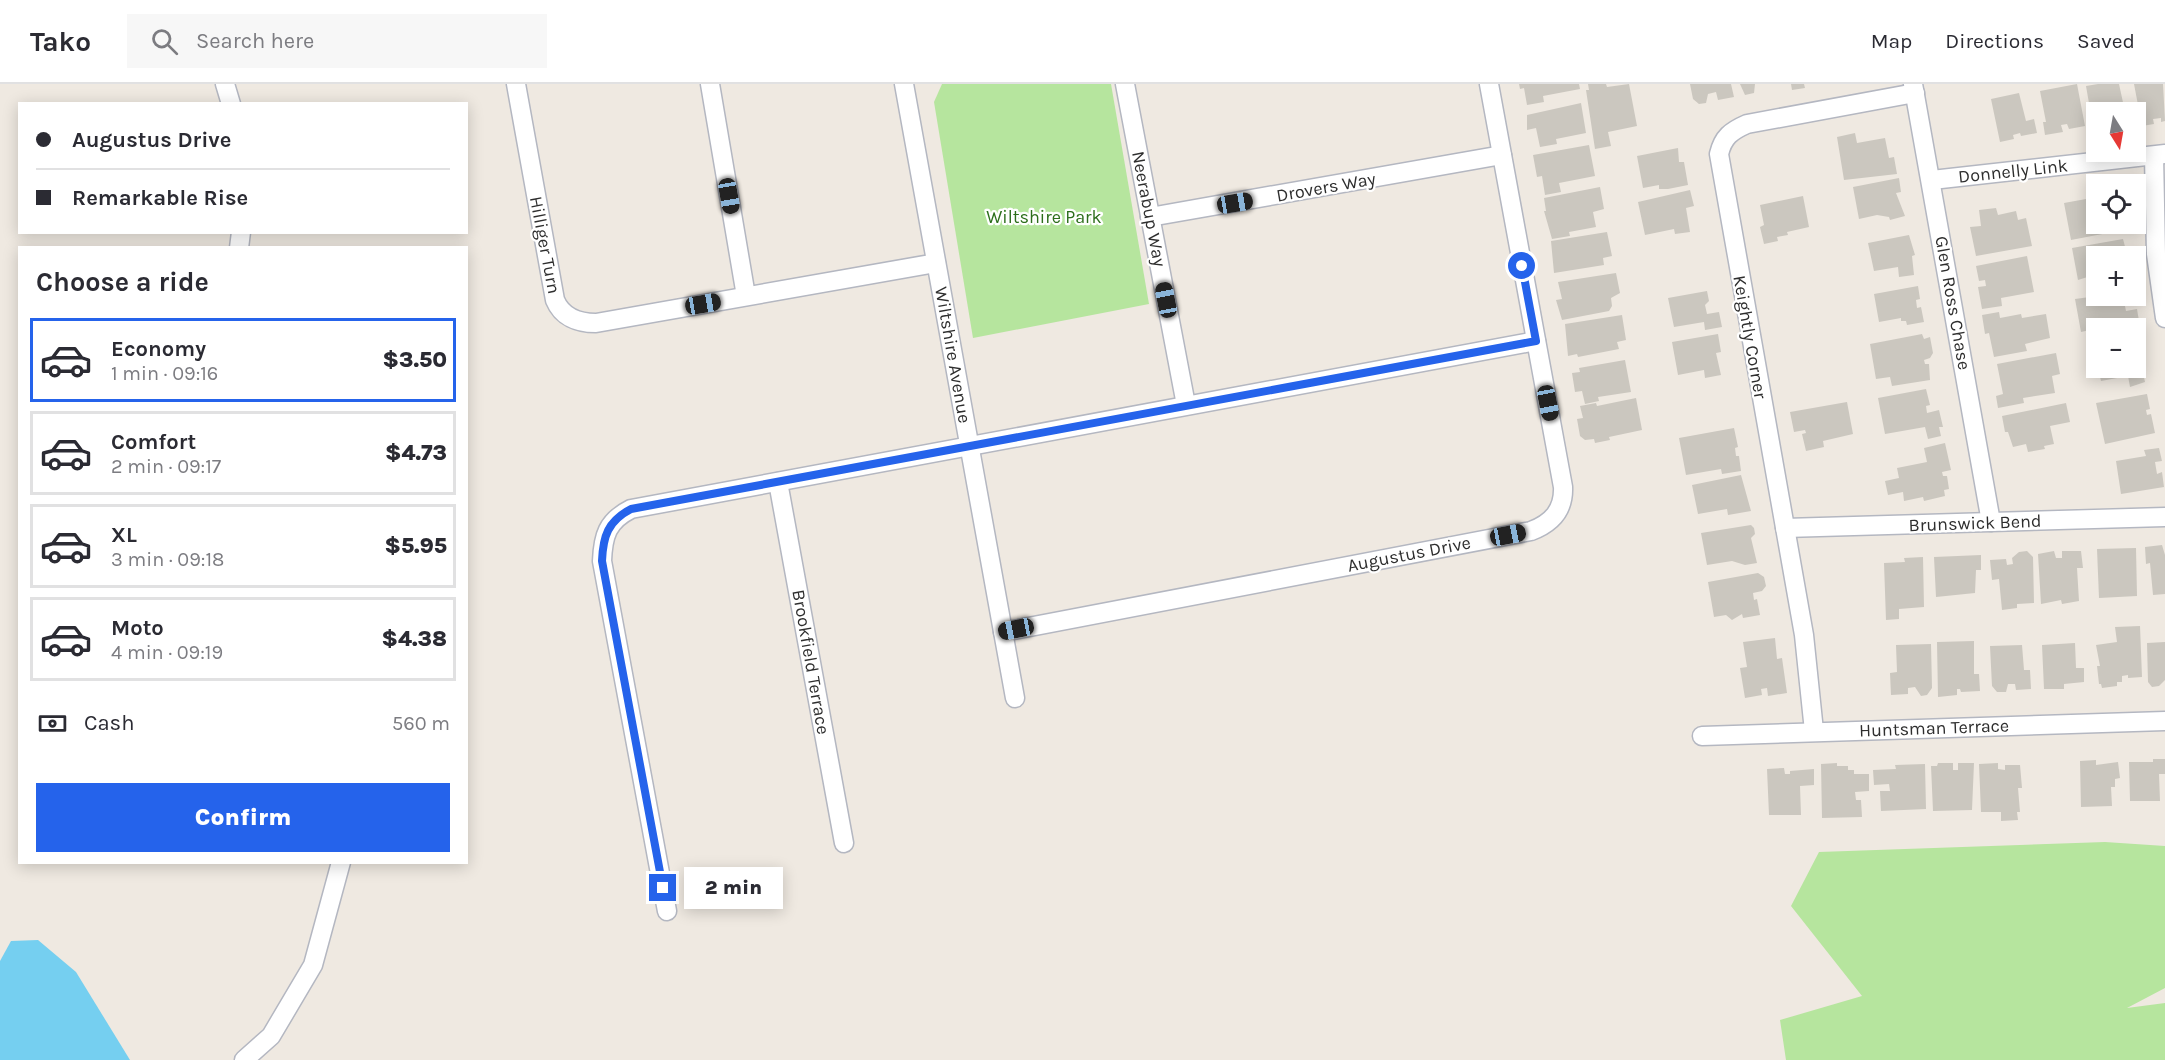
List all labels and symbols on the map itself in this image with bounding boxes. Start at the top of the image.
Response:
north arrow [2086,102,2146,162]
street label: Neerabup Way [1127,149,1171,269]
street label: Donnelly Link [1957,154,2069,188]
street label: Drovers Way [1275,167,1378,207]
car [717,177,741,215]
car [1216,191,1254,215]
street label: Hilliger Turn [525,194,565,296]
park label: Wiltshire Park [986,206,1102,228]
street label: Glen Ross Chase [1930,234,1976,372]
route start [1508,252,1535,279]
street label: Keightly Corner [1728,274,1772,401]
car [1154,281,1178,319]
street label: Wiltshire Avenue [930,285,976,425]
car [684,292,722,316]
car [1536,384,1560,422]
street label: Brunswick Bend [1908,510,2042,536]
car [1489,523,1527,547]
street label: Augustus Drive [1345,531,1473,577]
street label: Brookfield Terrace [787,588,835,736]
car [997,617,1035,641]
street label: Huntsman Terrace [1859,714,2009,742]
callout: 2 min [684,867,783,909]
route end [649,874,676,901]

